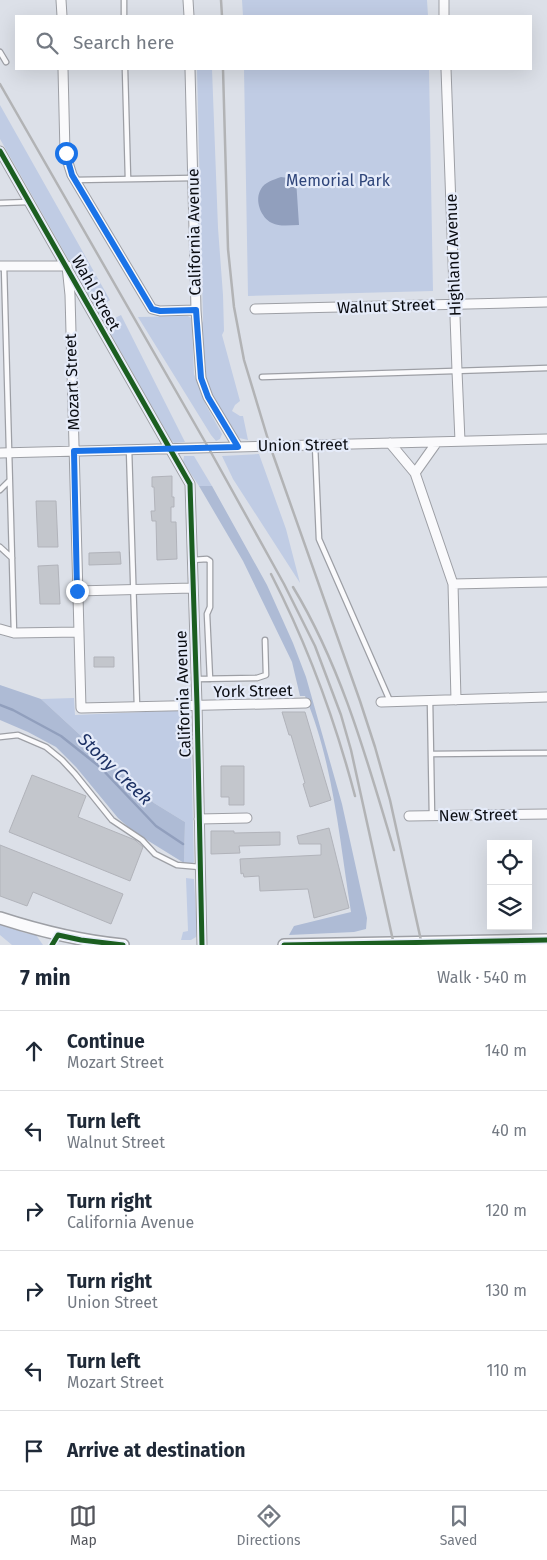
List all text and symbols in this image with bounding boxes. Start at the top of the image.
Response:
search box [15,15,532,70]
icon: search [33,29,61,57]
text: Search here [73,31,174,54]
route start [55,142,78,165]
street label: California Avenue [183,168,205,296]
park label: Memorial Park [286,171,391,190]
street label: Highland Avenue [441,193,465,317]
street label: Wahl Street [68,252,125,334]
street label: Walnut Street [337,295,436,317]
street label: Mozart Street [61,333,83,431]
street label: Union Street [257,435,349,455]
route end [66,580,89,603]
street label: California Avenue [171,630,195,758]
street label: York Street [213,681,293,701]
water label: Stony Creek [73,728,157,810]
street label: New Street [438,805,518,825]
map controls [487,840,532,930]
button: locate [487,840,532,885]
button: layers [487,885,532,930]
text: 7 min [20,965,71,991]
text: Walk · 540 m [437,968,527,987]
text: Continue [67,1030,145,1053]
icon: ahead [20,1037,48,1065]
text: 140 m [485,1041,527,1060]
text: Mozart Street [67,1053,164,1072]
text: Turn left [67,1110,141,1133]
icon: left [20,1117,48,1145]
text: 40 m [492,1121,527,1140]
text: Walnut Street [67,1133,165,1152]
text: Turn right [67,1190,152,1213]
icon: right [20,1197,48,1225]
text: 120 m [485,1201,527,1220]
text: California Avenue [67,1213,194,1232]
text: Turn right [67,1270,152,1293]
icon: right [20,1277,48,1305]
text: 130 m [485,1281,527,1300]
text: Union Street [67,1293,158,1312]
text: Turn left [67,1350,141,1373]
icon: left [20,1357,48,1385]
text: 110 m [486,1361,527,1380]
text: Mozart Street [67,1373,164,1392]
icon: arrive [20,1437,48,1465]
text: Arrive at destination [67,1439,246,1462]
tab: Map [69,1502,97,1549]
tab: Directions [236,1502,301,1549]
tab: Saved [440,1502,478,1549]

